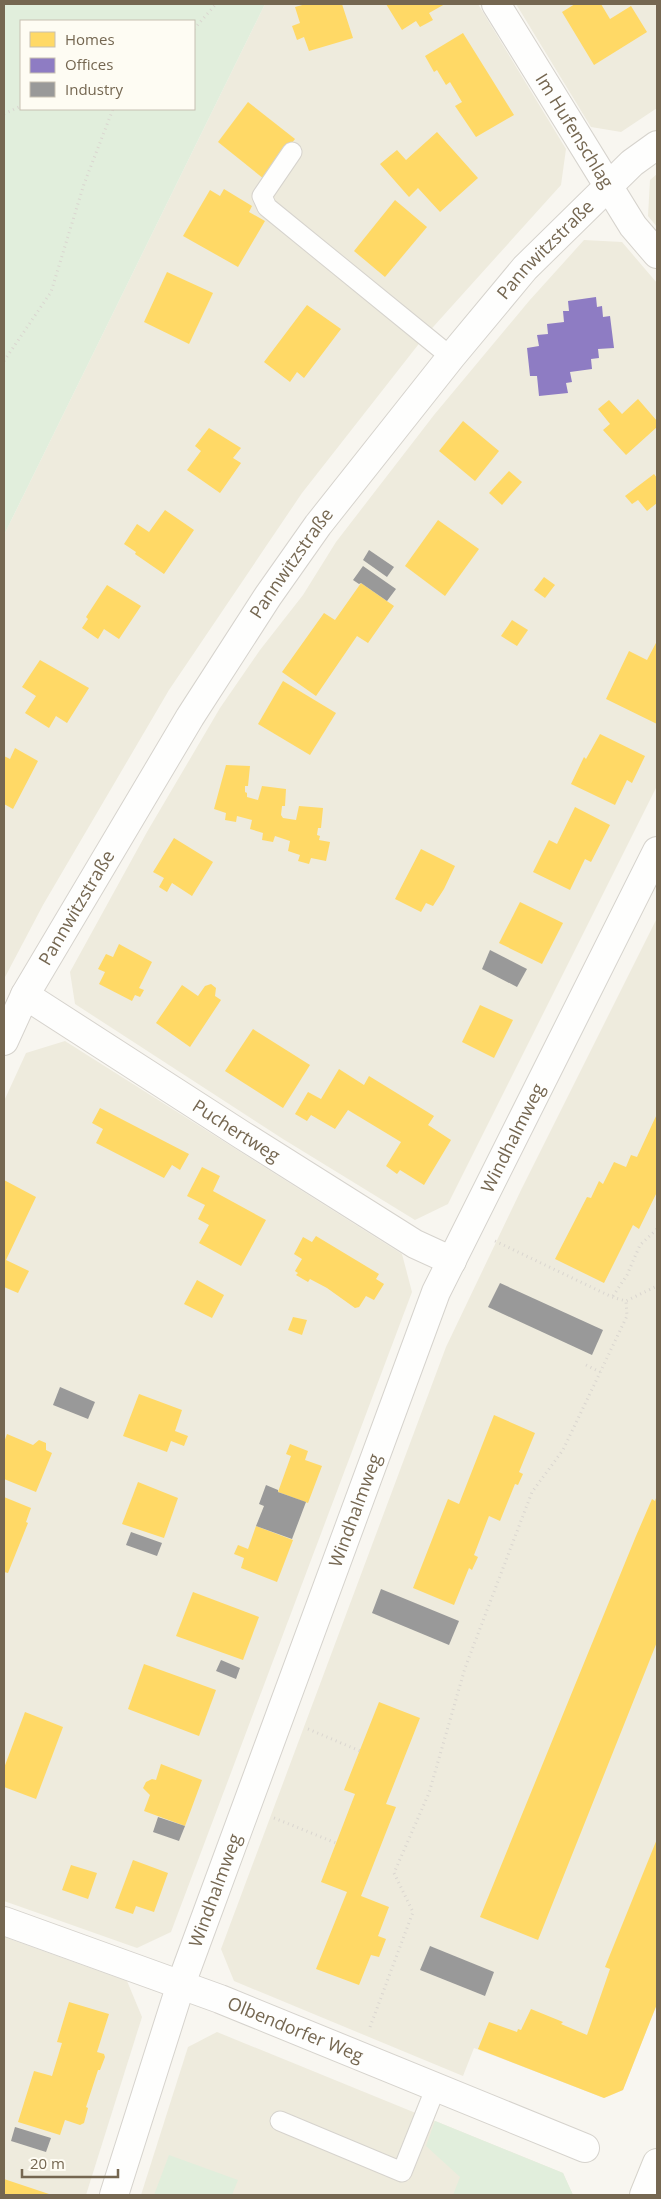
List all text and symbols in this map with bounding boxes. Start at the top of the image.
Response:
legend [20,20,195,110]
text: Homes [65,29,115,49]
text: Offices [65,54,113,74]
street label: Im Hufenschlag [531,68,620,192]
text: Industry [65,79,123,99]
street label: Pannwitzstraße [491,194,599,304]
street label: Pannwitzstraße [244,503,338,623]
street label: Pannwitzstraße [32,845,119,969]
street label: Windhalmweg [475,1079,550,1196]
street label: Puchertweg [188,1093,285,1167]
street label: Windhalmweg [323,1450,387,1570]
street label: Windhalmweg [183,1830,246,1950]
street label: Olbendorfer Weg [224,1990,367,2067]
scale bar [22,2146,119,2178]
text: 20 m [30,2153,65,2173]

